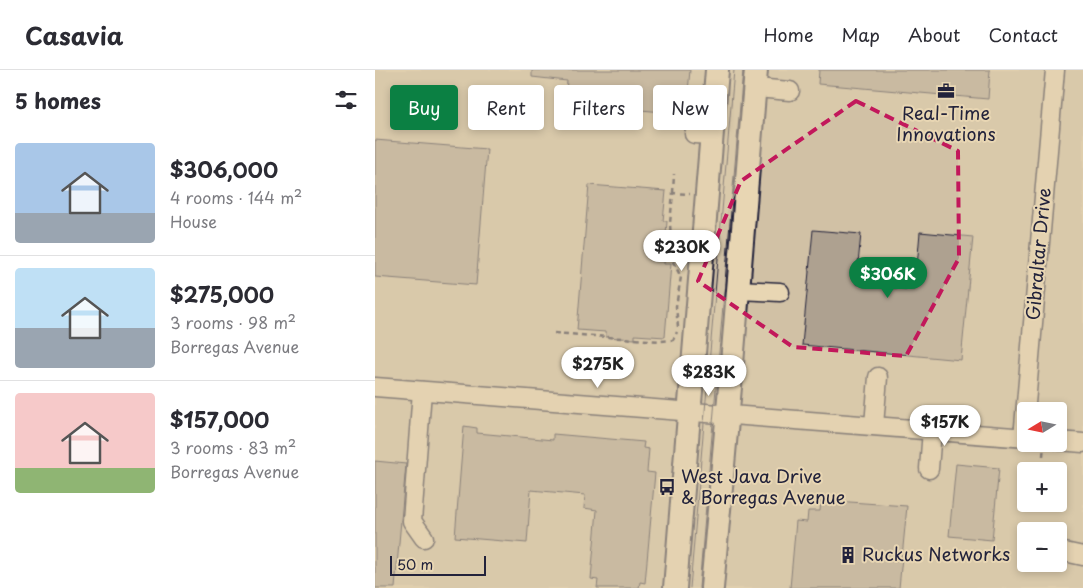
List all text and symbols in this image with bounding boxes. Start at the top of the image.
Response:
text: Casavia [25,17,123,53]
text: Home [763,21,813,48]
text: Map [841,21,880,48]
text: About [908,21,960,48]
text: Contact [988,21,1058,48]
office icon: Real-Time Innovations [936,81,956,101]
text: 5 homes [15,84,101,116]
chip: Buy [390,85,458,130]
chip: Rent [468,85,544,130]
chip: Filters [554,85,643,130]
chip: New [653,85,727,130]
icon: filters [332,86,360,114]
place label: Real-Time Innovations [896,99,996,147]
text: $306,000 [170,153,278,185]
icon: home [55,163,115,223]
text: 4 rooms · 144 m² [170,185,302,209]
street label: Gibraltar Drive [1018,186,1057,321]
text: House [170,209,217,233]
pin: $230K [647,230,717,272]
text: $230K [654,234,710,258]
pin: $306K [853,256,923,299]
text: $306K [860,261,916,285]
text: $275,000 [170,278,274,310]
icon: home [55,288,115,348]
text: 3 rooms · 98 m² [170,310,296,334]
text: Borregas Avenue [170,334,299,358]
pin: $275K [563,346,633,389]
text: $275K [572,351,624,375]
pin: $283K [674,354,744,397]
text: $283K [682,359,736,383]
north arrow [1017,402,1067,452]
map controls [1017,402,1067,572]
text: $157,000 [170,403,269,435]
pin: $157K [910,404,980,447]
text: $157K [921,409,969,433]
icon: home [55,413,115,473]
text: 3 rooms · 83 m² [170,435,296,459]
text: Borregas Avenue [170,459,299,483]
place label: West Java Drive & Borregas Avenue [681,462,846,510]
button: + [1017,462,1067,512]
bus stop icon: West Java Drive & Borregas Avenue [657,477,677,497]
button: − [1017,522,1067,572]
place label: Ruckus Networks [862,540,1010,567]
building icon: Ruckus Networks [838,545,858,565]
scale bar [390,553,486,576]
text: 50 m [397,554,433,575]

